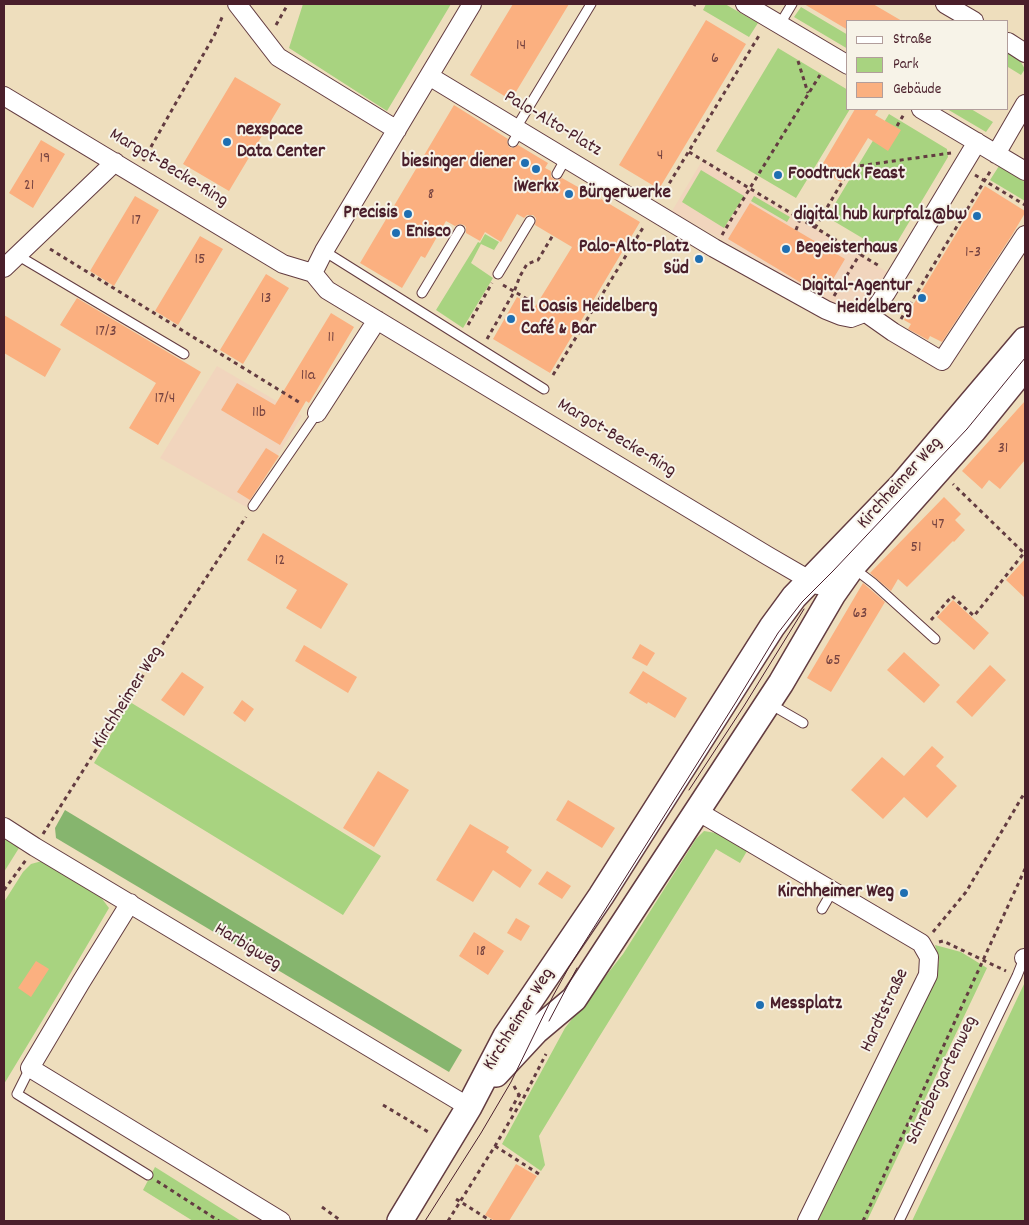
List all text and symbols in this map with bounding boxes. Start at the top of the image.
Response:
legend [846,20,1009,110]
text: Straße [893,29,931,51]
house number: 14 [516,37,526,57]
house number: 6 [711,50,719,70]
text: Park [893,54,919,76]
text: Gebäude [893,79,941,101]
street label: Palo-Alto-Platz [499,87,605,163]
place label: nexspace Data Center [237,120,325,164]
street label: Margot-Becke-Ring [104,124,232,214]
marker: nexspace Data Center [221,136,233,148]
house number: 4 [657,147,663,167]
house number: 19 [40,150,50,170]
place label: biesinger diener [402,152,515,174]
marker: biesinger diener [519,157,531,169]
marker: iWerkx [530,163,542,175]
place label: Foodtruck Feast [788,164,905,186]
marker: Foodtruck Feast [772,169,784,181]
house number: 21 [24,177,34,197]
place label: iWerkx [514,177,558,199]
place label: Bürgerwerke [579,183,671,205]
house number: 8 [428,186,434,206]
marker: Bürgerwerke [563,188,575,200]
place label: Precisis [343,203,398,225]
place label: digital hub kurpfalz@bw [794,205,967,227]
marker: Precisis [402,208,414,220]
marker: digital hub kurpfalz@bw [971,210,983,222]
house number: 17 [131,212,141,232]
place label: Enisco [406,222,451,244]
marker: Enisco [390,227,402,239]
place label: Palo-Alto-Platz Süd [579,237,689,281]
place label: Begeisterhaus [796,238,898,260]
marker: Begeisterhaus [780,243,792,255]
house number: 1-3 [965,244,981,264]
house number: 15 [195,251,205,271]
marker: Palo-Alto-Platz Süd [693,253,705,265]
place label: Digital-Agentur Heidelberg [802,276,912,320]
house number: 13 [261,290,271,310]
marker: Digital-Agentur Heidelberg [916,292,928,304]
place label: El Oasis Heidelberg Café & Bar [521,297,657,341]
marker: El Oasis Heidelberg Café & Bar [505,313,517,325]
house number: 17/3 [95,323,117,343]
house number: 11 [327,329,335,349]
house number: 11a [301,367,315,387]
house number: 17/4 [155,390,175,410]
street label: Margot-Becke-Ring [552,394,680,484]
house number: 11b [252,404,266,424]
street label: Kirchheimer Weg [854,433,948,535]
house number: 31 [998,440,1008,460]
house number: 47 [932,516,944,536]
house number: 51 [911,539,921,559]
house number: 12 [275,552,285,572]
house number: 63 [853,605,867,625]
street label: Kirchheimer Weg [88,643,170,753]
house number: 65 [825,652,841,672]
place label: Kirchheimer Weg [777,882,894,904]
marker: Kirchheimer Weg [898,887,910,899]
street label: Harbigweg [209,919,285,977]
house number: 18 [476,943,486,963]
street label: Kirchheimer Weg [479,965,561,1075]
street label: Hardtstraße [857,965,915,1057]
place label: Messplatz [770,994,842,1016]
marker: Messplatz [754,999,766,1011]
street label: Schrebergartenweg [902,1013,984,1149]

